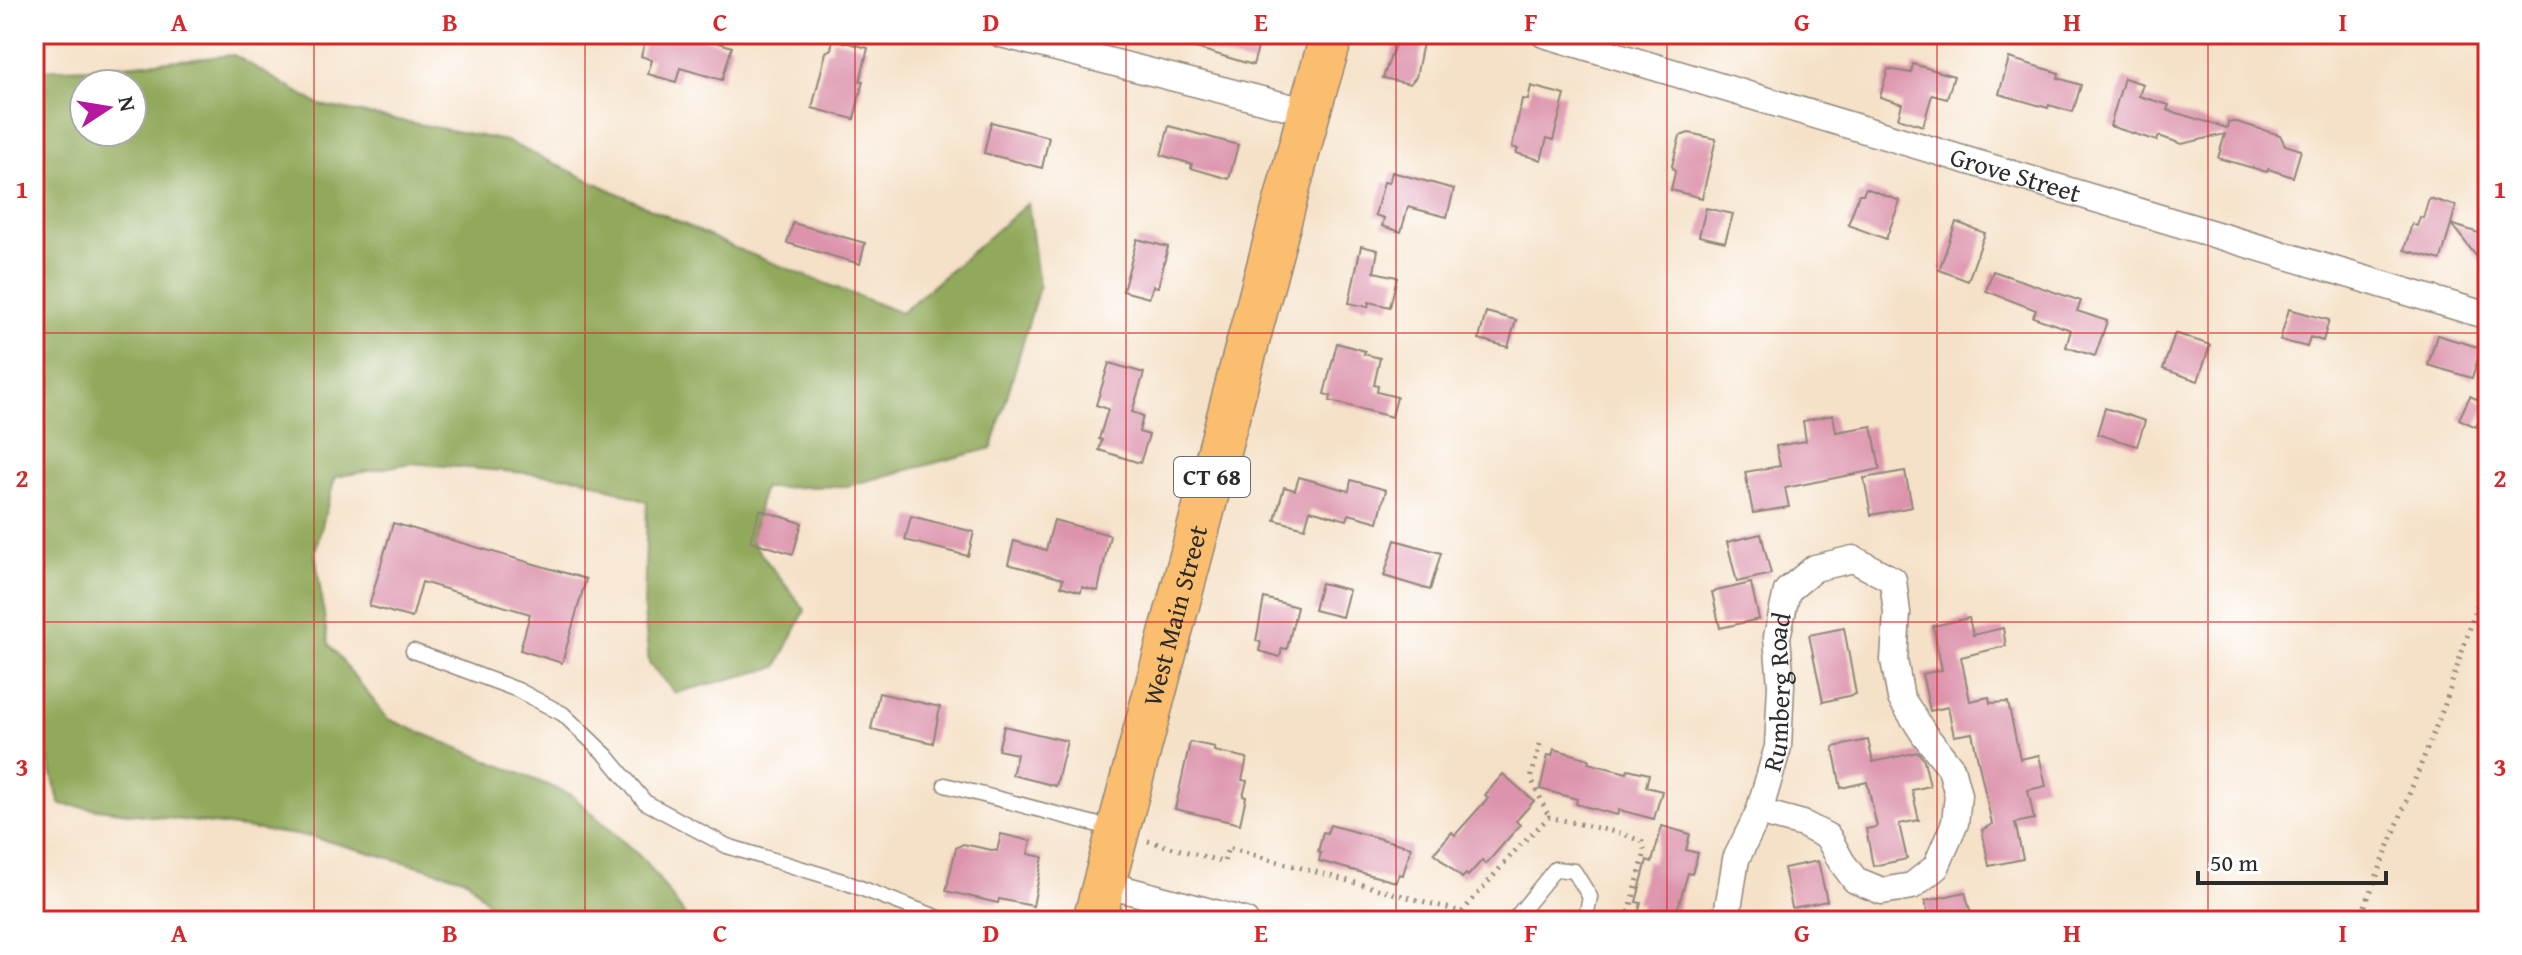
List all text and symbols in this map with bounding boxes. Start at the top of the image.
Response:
text: A [171,2,188,41]
text: B [442,2,458,41]
text: C [713,2,727,41]
text: D [983,2,999,41]
text: E [1254,2,1268,41]
text: F [1524,2,1538,41]
text: G [1794,2,1810,41]
text: H [2063,2,2081,41]
text: I [2339,2,2347,41]
north arrow [68,68,148,148]
text: N [110,93,145,115]
street label: Grove Street [1946,136,2086,212]
text: 1 [15,169,29,208]
text: 1 [2493,169,2507,208]
road number: CT 68 [1174,457,1250,497]
text: 2 [15,458,29,497]
text: 2 [2493,458,2507,497]
street label: West Main Street [1132,521,1217,710]
street label: Rumberg Road [1752,608,1801,776]
text: 3 [15,747,29,786]
text: 3 [2493,747,2507,786]
scale bar [2198,835,2386,885]
text: 50 m [2210,845,2258,880]
text: A [171,913,188,952]
text: B [442,913,458,952]
text: C [713,913,727,952]
text: D [983,913,999,952]
text: E [1254,913,1268,952]
text: F [1524,913,1538,952]
text: G [1794,913,1810,952]
text: H [2063,913,2081,952]
text: I [2339,913,2347,952]

